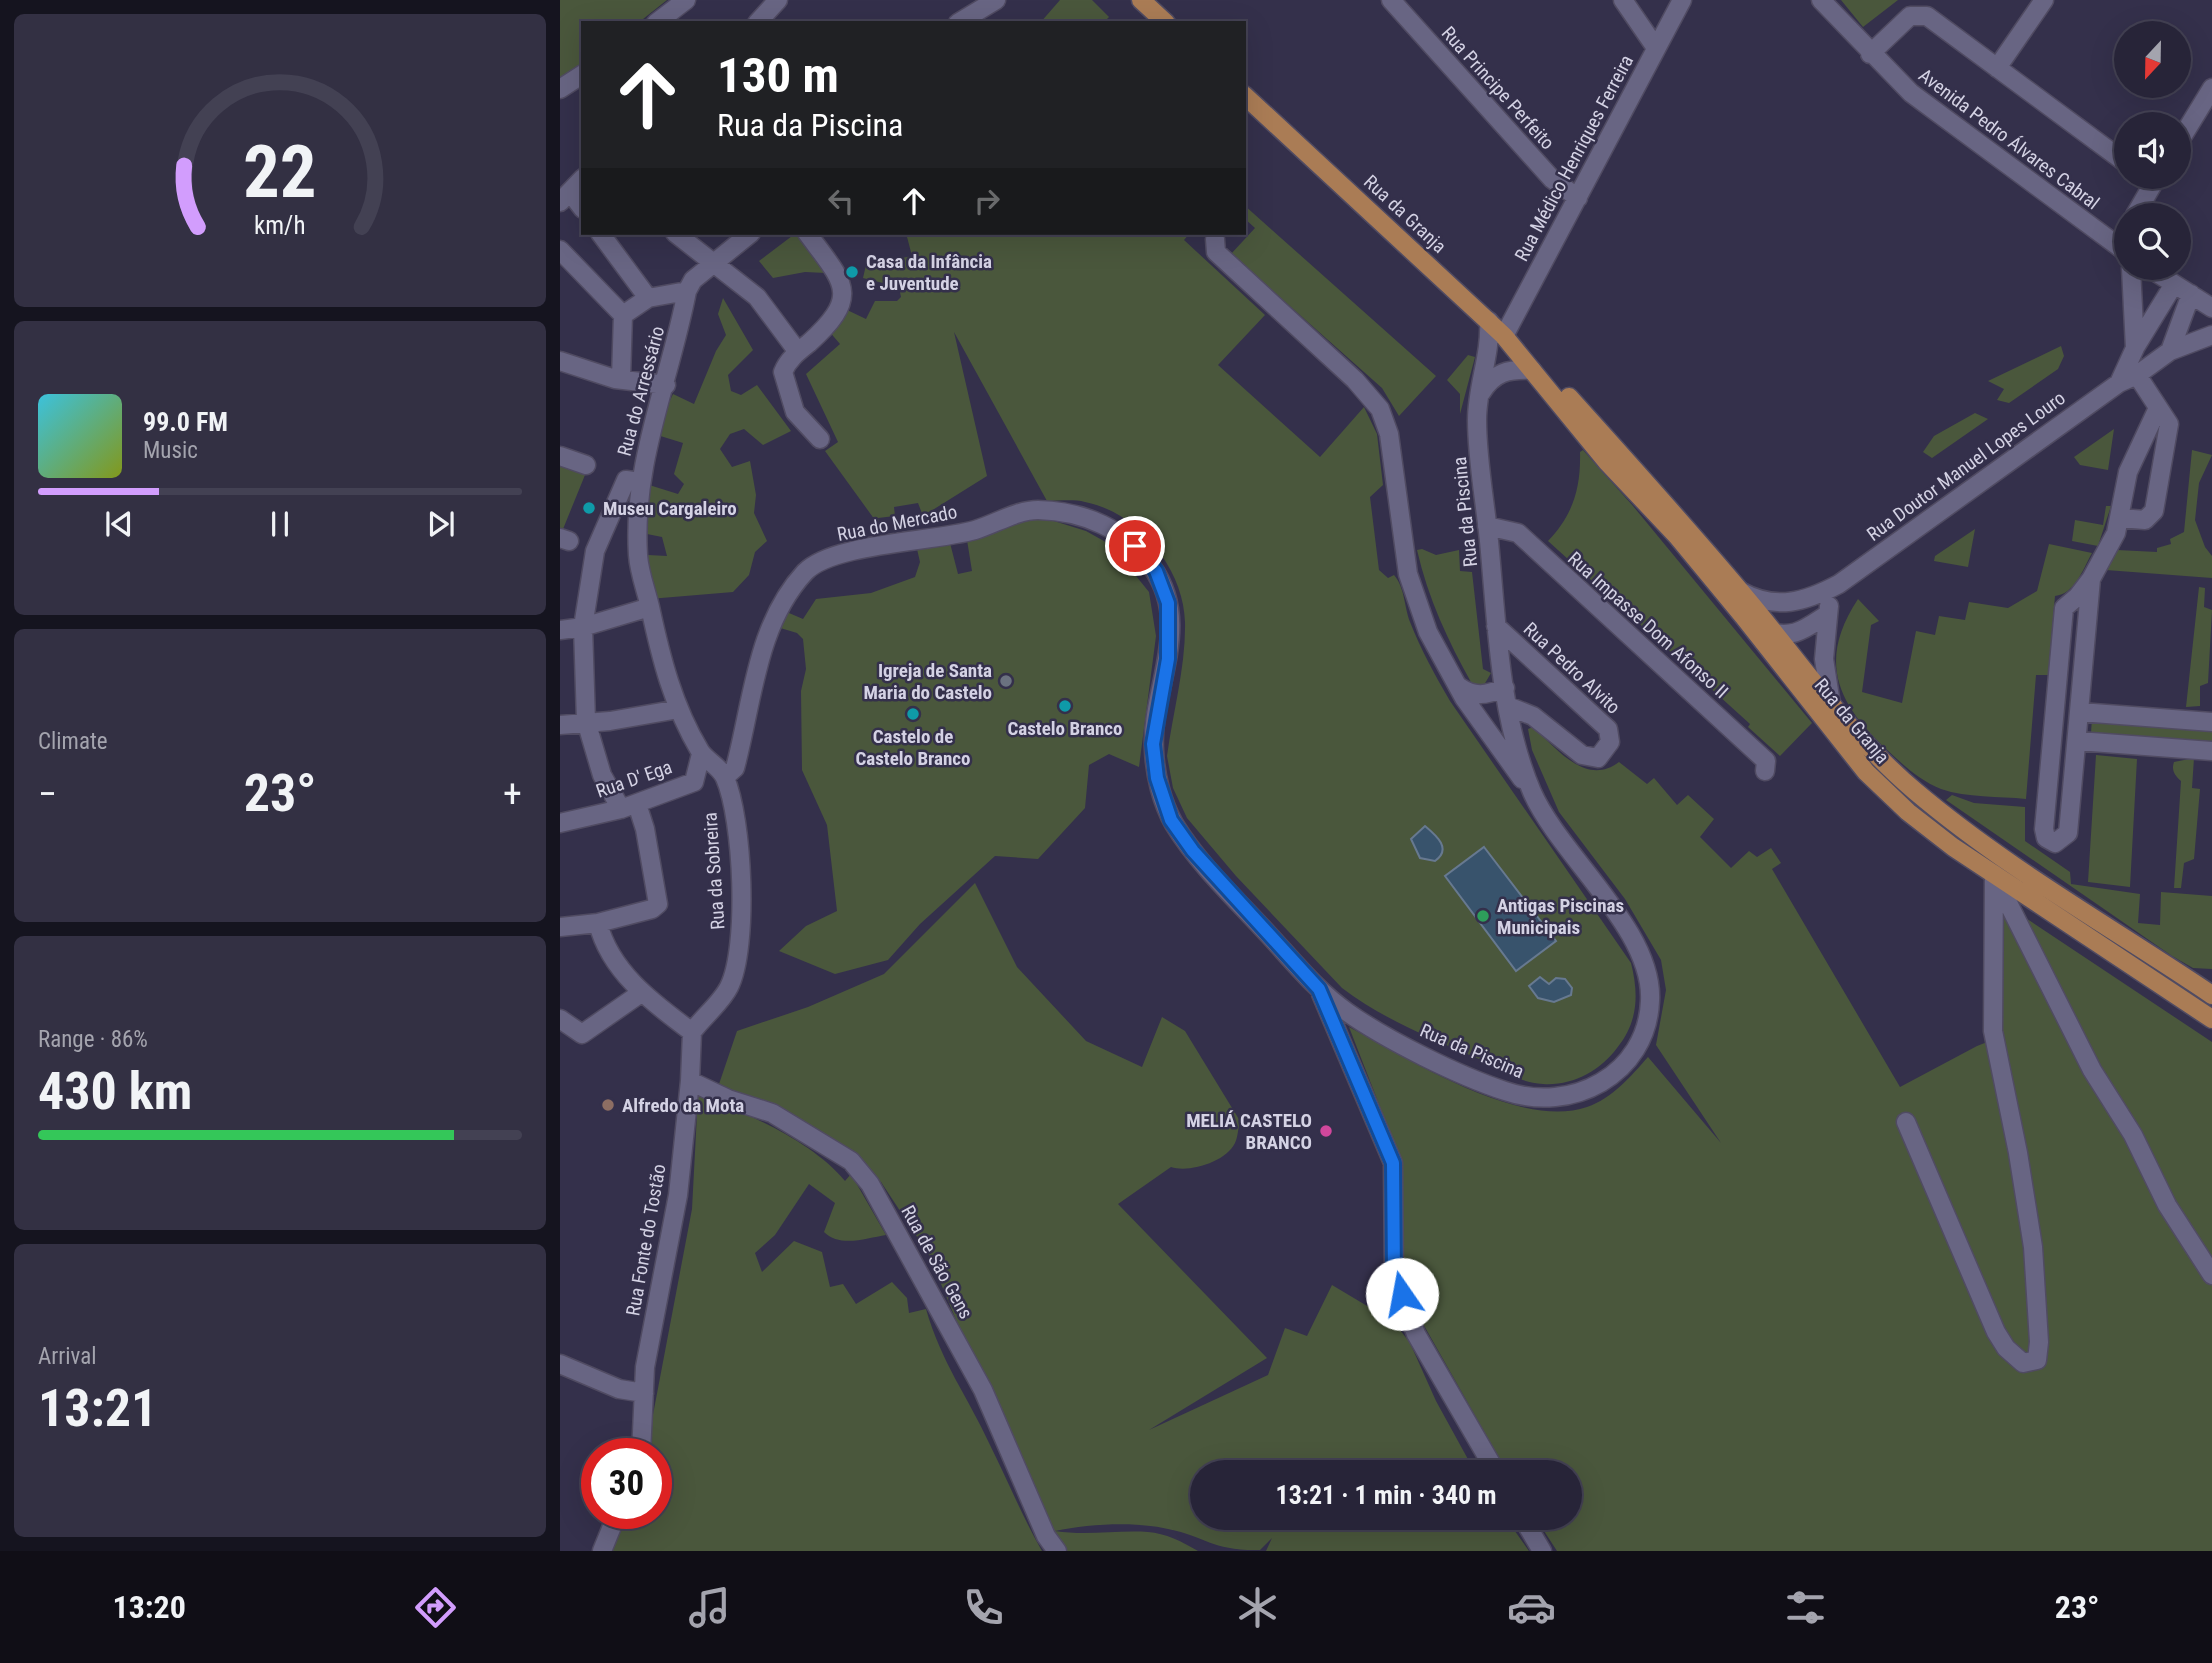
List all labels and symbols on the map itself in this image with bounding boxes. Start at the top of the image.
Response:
north arrow [2114,21,2191,98]
street label: Rua Principe Perfeito [1437,22,1559,154]
street label: Rua Médico Henriques Ferreira [1510,51,1638,265]
street label: Avenida Pedro Álvares Cabral [1914,64,2104,214]
street label: Rua da Granja [1359,170,1451,258]
place label: Casa da Infância e Juventude [866,250,992,295]
marker: Casa da Infância e Juventude [844,264,860,280]
street label: Rua do Arressário [613,324,669,458]
street label: Rua Doutor Manuel Lopes Louro [1862,386,2070,546]
street label: Rua da Piscina [1448,456,1482,568]
place label: Museu Cargaleiro [603,497,737,520]
marker: Museu Cargaleiro [581,500,597,516]
street label: Rua do Mercado [835,500,959,546]
pin [1105,516,1165,576]
street label: Rua Impasse Dom Afonso II [1563,547,1733,703]
street label: Rua Pedro Alvito [1519,617,1625,719]
place label: Igreja de Santa Maria do Castelo [863,659,992,704]
marker: Igreja de Santa Maria do Castelo [998,673,1014,689]
street label: Rua da Granja [1810,674,1894,768]
marker: Castelo Branco [1057,698,1073,714]
marker: Castelo de Castelo Branco [905,706,921,722]
place label: Castelo Branco [1007,717,1123,740]
place label: Castelo de Castelo Branco [855,725,971,770]
street label: Rua D' Ega [593,755,675,803]
street label: Rua da Sobreira [698,811,730,931]
place label: Antigas Piscinas Municipais [1497,894,1624,939]
marker: Antigas Piscinas Municipais [1475,908,1491,924]
street label: Rua da Piscina [1417,1019,1527,1083]
place label: Alfredo da Mota [622,1094,744,1117]
marker: Alfredo da Mota [600,1097,616,1113]
place label: MELIÁ CASTELO BRANCO [1186,1109,1312,1154]
marker: MELIÁ CASTELO BRANCO [1318,1123,1334,1139]
street label: Rua Fonte do Tostão [621,1162,671,1318]
street label: Rua de São Gens [896,1201,978,1323]
position arrow [1365,1257,1439,1331]
speed limit sign: 30 [581,1438,672,1529]

